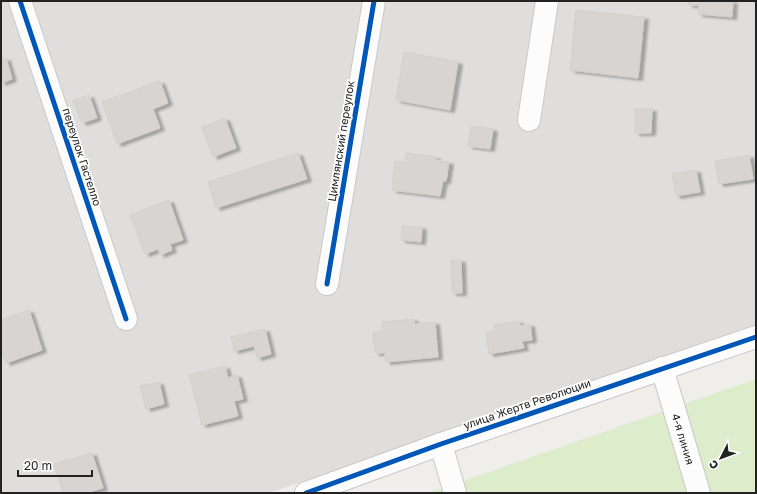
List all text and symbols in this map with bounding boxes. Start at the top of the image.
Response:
street label: Цимлянский переулок [325,79,357,202]
street label: переулок Гастелло [60,106,105,208]
street label: улица Жертв Революции [461,376,592,432]
street label: 4-я линия [670,412,697,466]
north arrow [701,438,741,478]
scale bar [18,452,92,478]
text: 20 m [24,458,52,473]
text: С [706,458,721,472]

